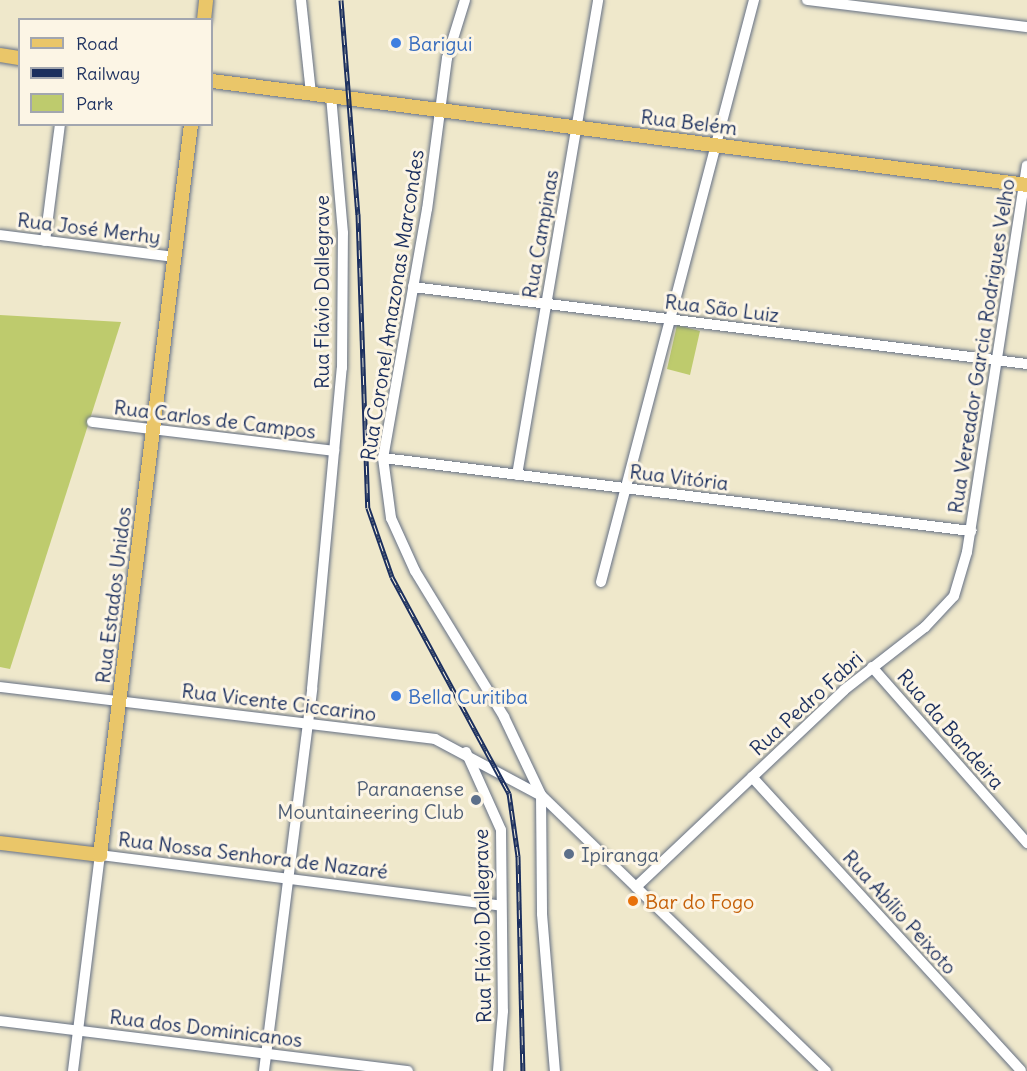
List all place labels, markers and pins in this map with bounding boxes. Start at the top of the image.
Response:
place label: Barigui [408,31,472,55]
marker: Barigui [389,36,403,50]
place label: Bella Curitiba [408,684,528,708]
marker: Bella Curitiba [389,689,403,703]
place label: Paranaense Mountaineering Club [277,777,464,824]
marker: Paranaense Mountaineering Club [469,793,483,807]
place label: Ipiranga [581,842,659,866]
marker: Ipiranga [562,847,576,861]
place label: Bar do Fogo [645,889,754,913]
marker: Bar do Fogo [626,894,640,908]

